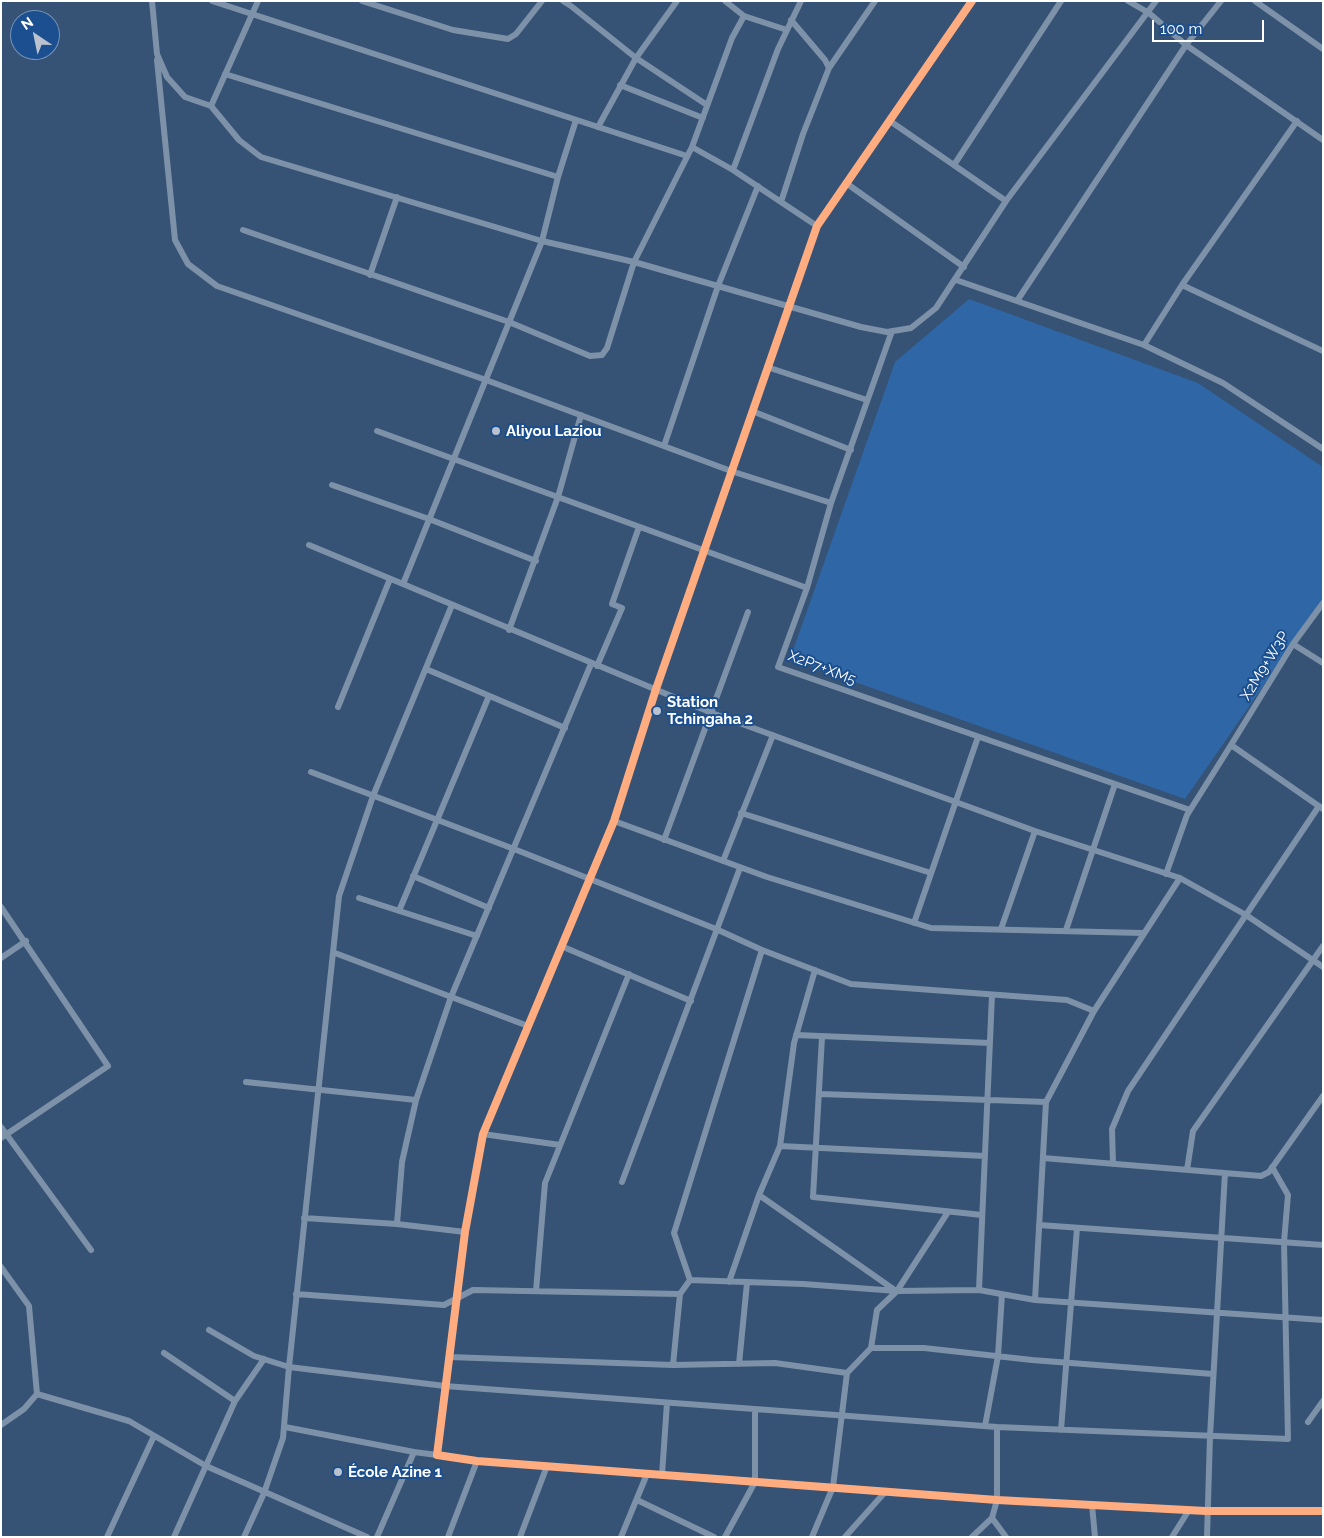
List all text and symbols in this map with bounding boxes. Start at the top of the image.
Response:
north arrow [10,10,60,60]
scale bar [1154,10,1266,42]
text: N [18,14,36,33]
text: 100 m [1160,20,1202,38]
place label: Aliyou Laziou [506,422,602,440]
marker: Aliyou Laziou [490,425,502,437]
street label: X2M9+W3P [1237,628,1293,704]
street label: X2P7+XM5 [785,647,859,689]
place label: Station Tchingaha 2 [667,693,753,728]
marker: Station Tchingaha 2 [651,705,663,717]
place label: École Azine 1 [348,1463,442,1481]
marker: École Azine 1 [332,1466,344,1478]

